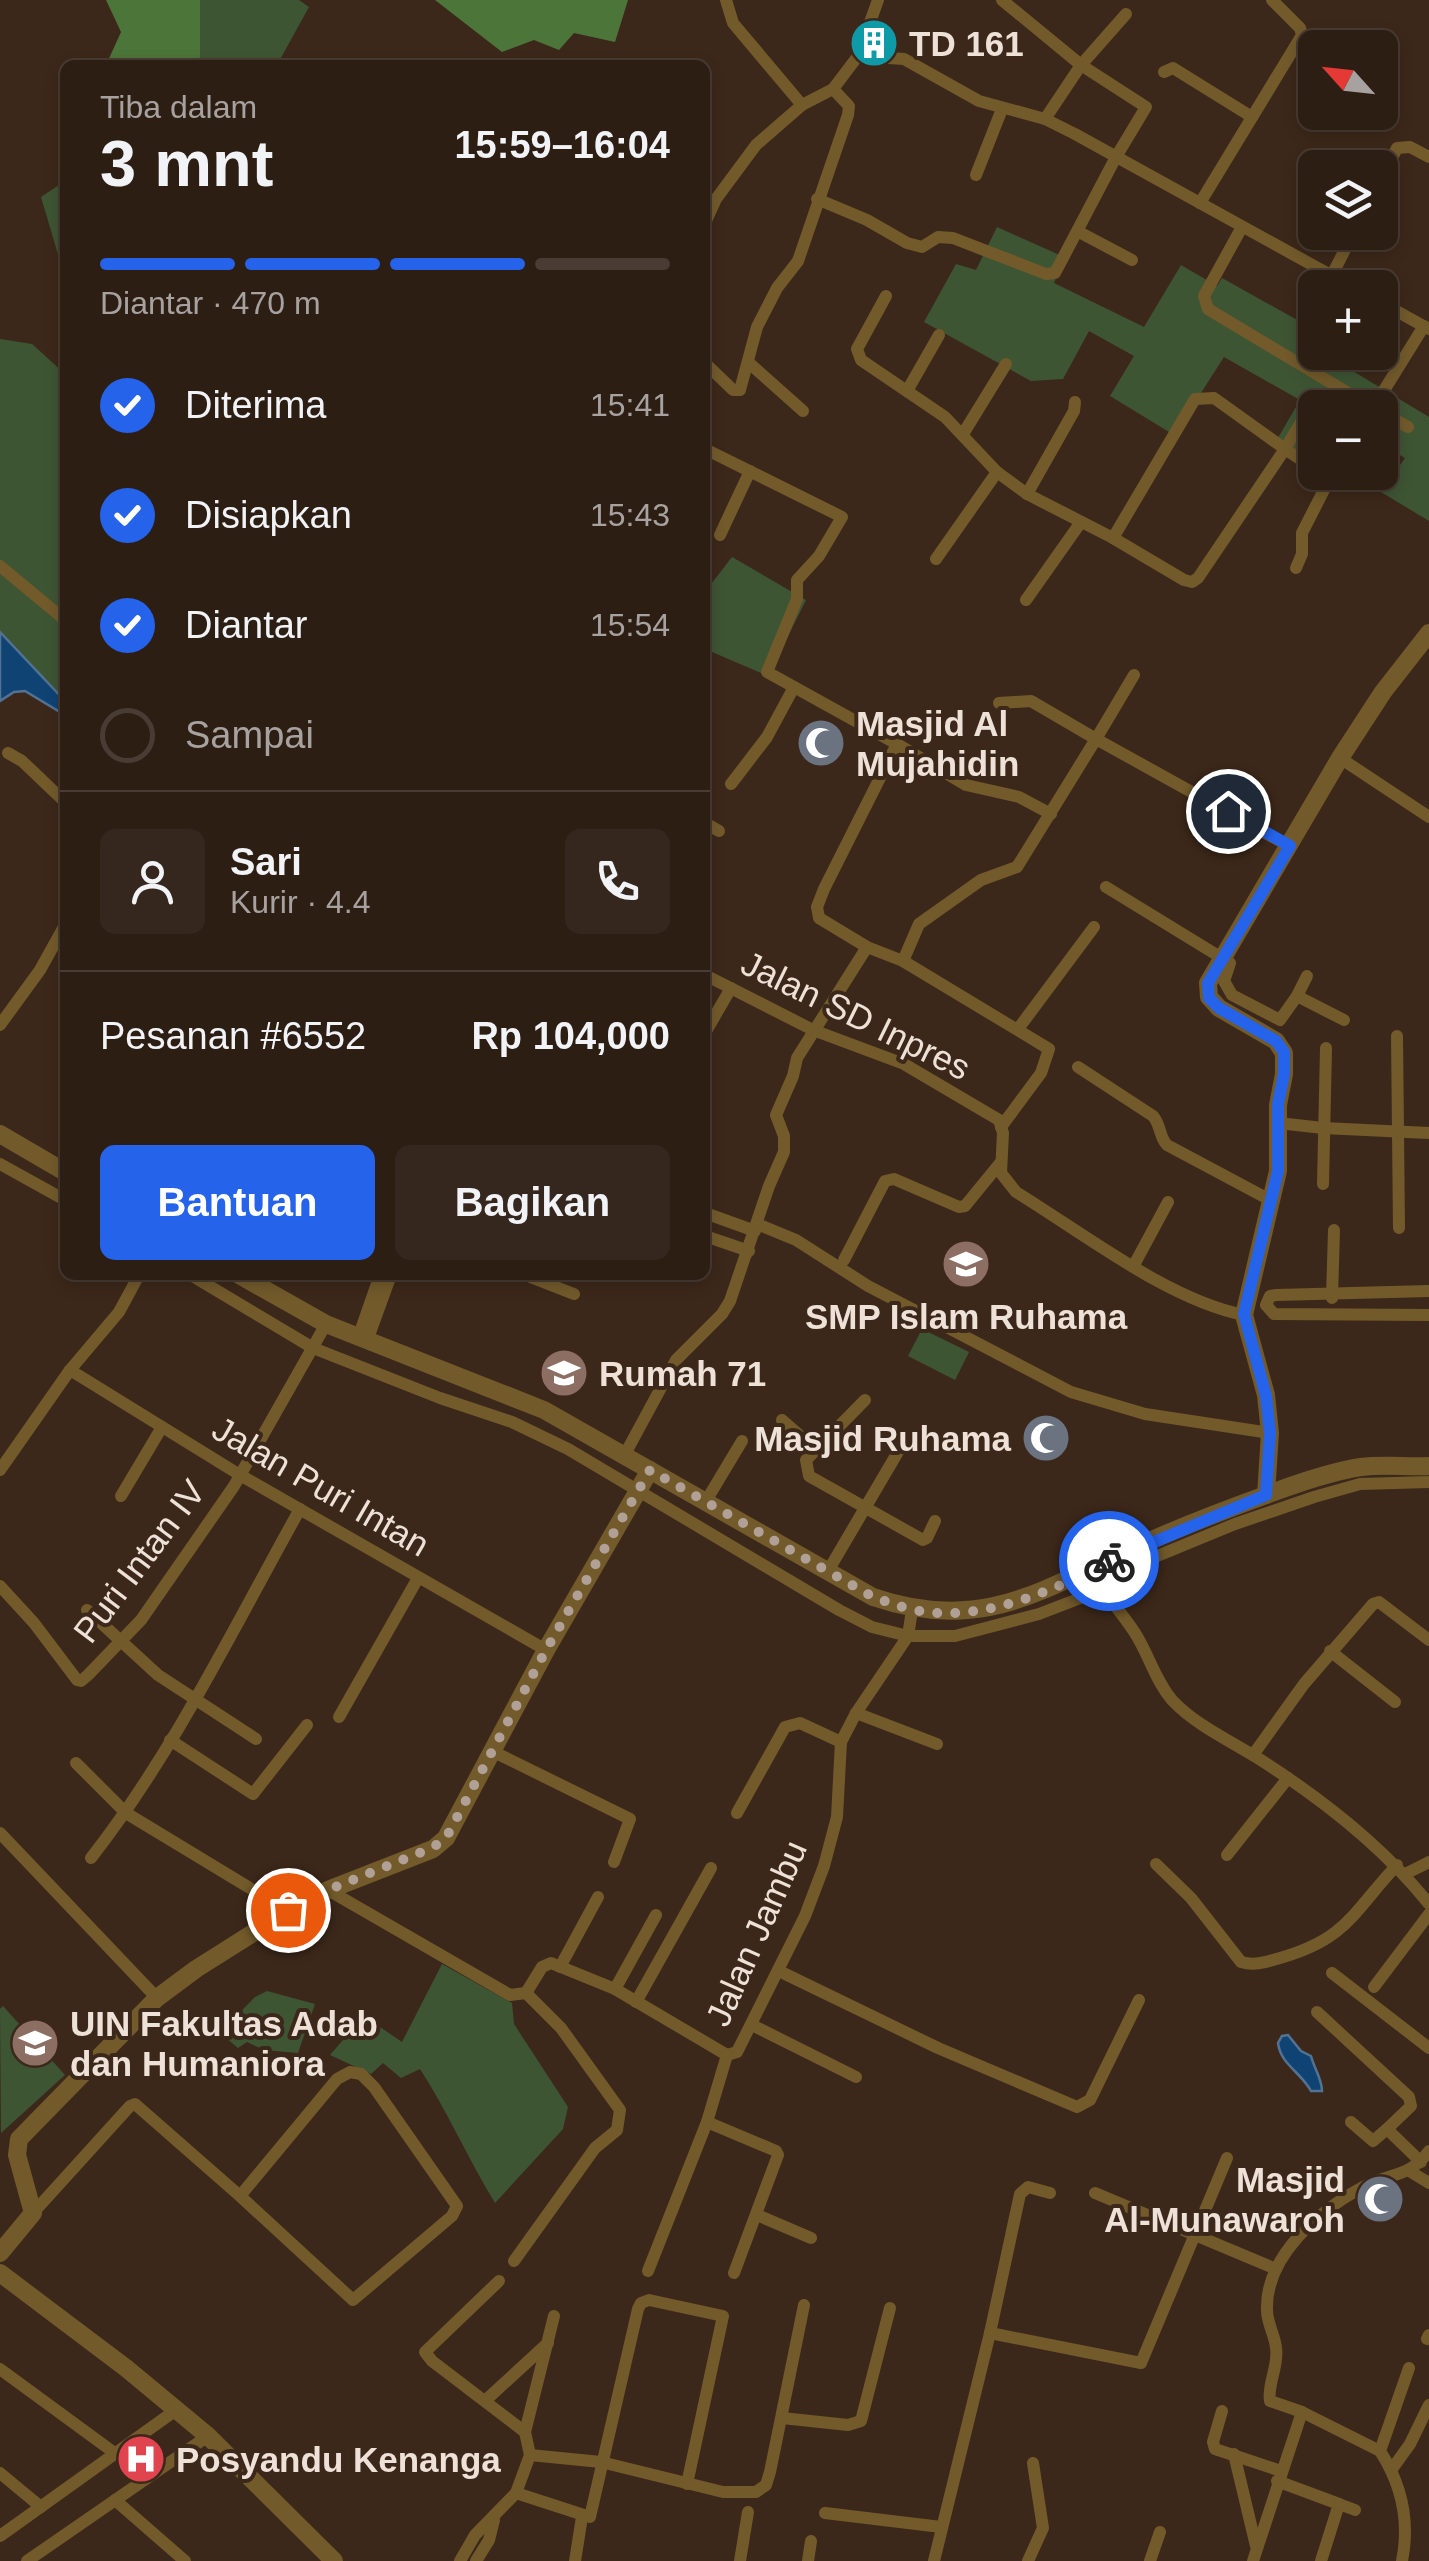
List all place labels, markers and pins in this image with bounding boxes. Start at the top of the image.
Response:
building icon: TD 161 [848,17,900,69]
place label: TD 161 [909,24,1024,63]
place label: Masjid Al Mujahidin [856,704,1019,783]
mosque icon: Masjid Al Mujahidin [795,717,847,769]
pin [1186,769,1271,854]
school or university icon: SMP Islam Ruhama [940,1238,992,1290]
place label: SMP Islam Ruhama [805,1297,1128,1336]
school or university icon: Rumah 71 [538,1347,590,1399]
place label: Rumah 71 [599,1354,766,1393]
mosque icon: Masjid Ruhama [1020,1412,1072,1464]
place label: Masjid Ruhama [754,1419,1012,1458]
pin [246,1868,331,1953]
place label: UIN Fakultas Adab dan Humaniora [70,2004,378,2083]
school or university icon: UIN Fakultas Adab dan Humaniora [9,2017,61,2069]
place label: Masjid Al-Munawaroh [1104,2160,1345,2239]
mosque icon: Masjid Al-Munawaroh [1354,2173,1406,2225]
hospital icon: Posyandu Kenanga [115,2433,167,2485]
place label: Posyandu Kenanga [176,2440,501,2479]

